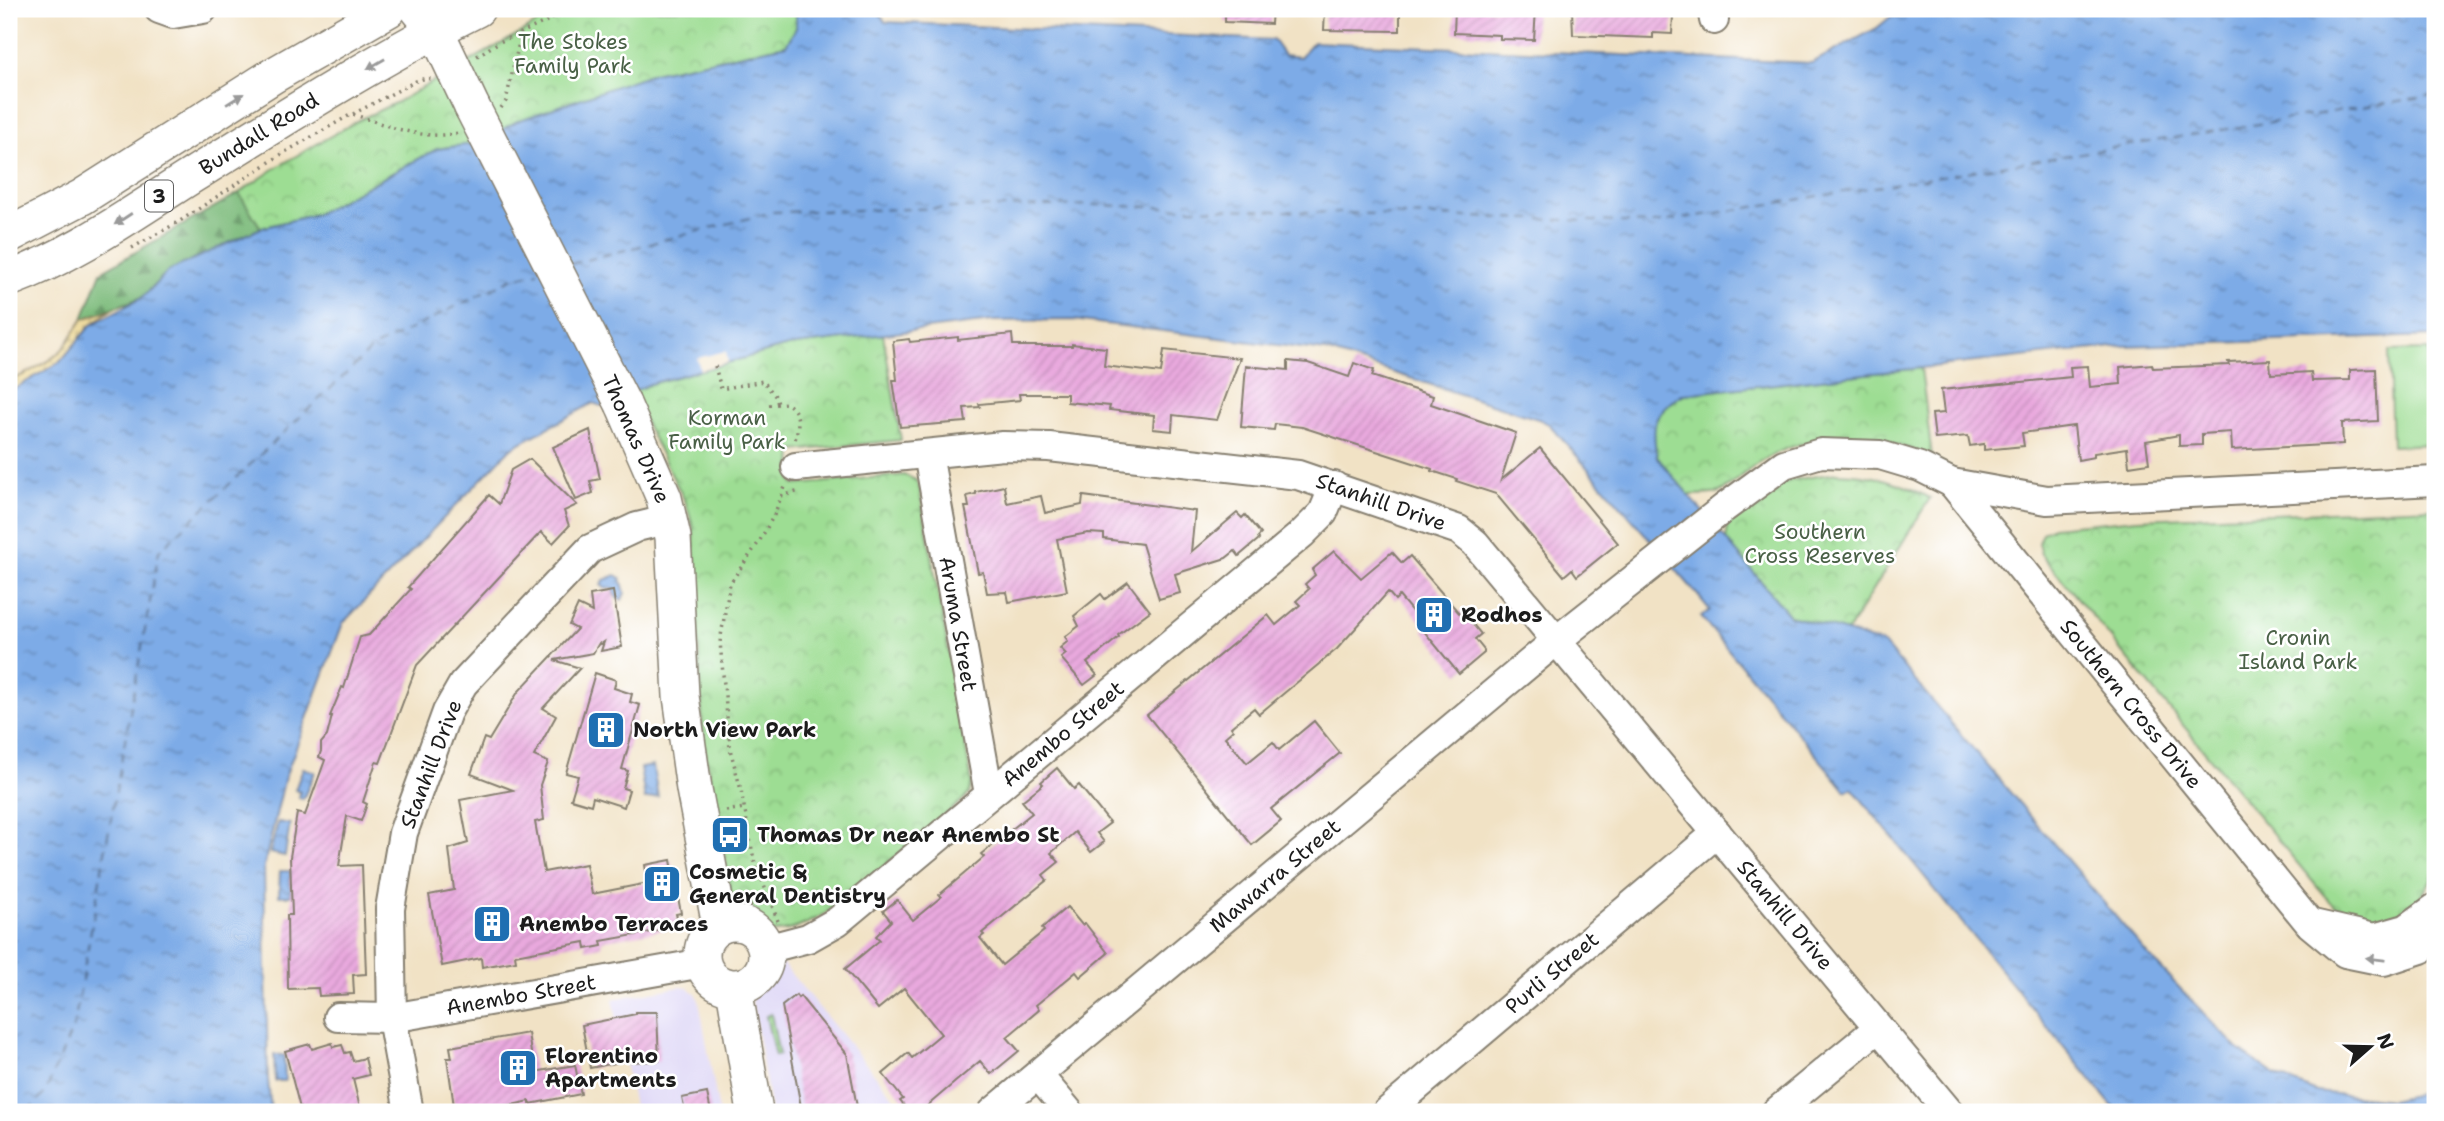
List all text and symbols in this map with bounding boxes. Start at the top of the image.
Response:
park label: The Stokes Family Park [514,28,632,80]
one-way arrow [367,58,386,70]
street label: Bundall Road [194,86,324,182]
one-way arrow [225,93,245,106]
road number: 3 [145,180,173,212]
one-way arrow [113,213,132,226]
street label: Thomas Drive [595,370,677,508]
park label: Korman Family Park [668,404,786,456]
street label: Stanhill Drive [1312,467,1450,537]
park label: Southern Cross Reserves [1745,518,1895,570]
street label: Aruma Street [932,554,984,694]
building icon: Rodhos [1413,594,1455,636]
place label: Rodhos [1461,601,1543,629]
street label: Southern Cross Drive [2054,613,2208,795]
park label: Cronin Island Park [2239,624,2357,676]
street label: Anembo Street [996,675,1130,793]
street label: Stanhill Drive [394,696,468,832]
building icon: North View Park [585,709,627,751]
place label: North View Park [633,716,816,744]
street label: Mawarra Street [1204,813,1346,939]
bus stop icon: Thomas Dr near Anembo St [709,814,751,856]
place label: Thomas Dr near Anembo St [757,821,1059,849]
street label: Stanhill Drive [1731,854,1839,976]
place label: Cosmetic & General Dentistry [689,858,886,910]
building icon: Cosmetic & General Dentistry [641,863,683,905]
building icon: Anembo Terraces [471,903,513,945]
place label: Anembo Terraces [519,910,708,938]
street label: Purli Street [1499,926,1605,1020]
one-way arrow [2365,953,2387,964]
street label: Anembo Street [444,968,598,1022]
north arrow [2336,1012,2406,1082]
text: N [2371,1030,2400,1053]
place label: Florentino Apartments [545,1042,676,1094]
building icon: Florentino Apartments [497,1047,539,1089]

